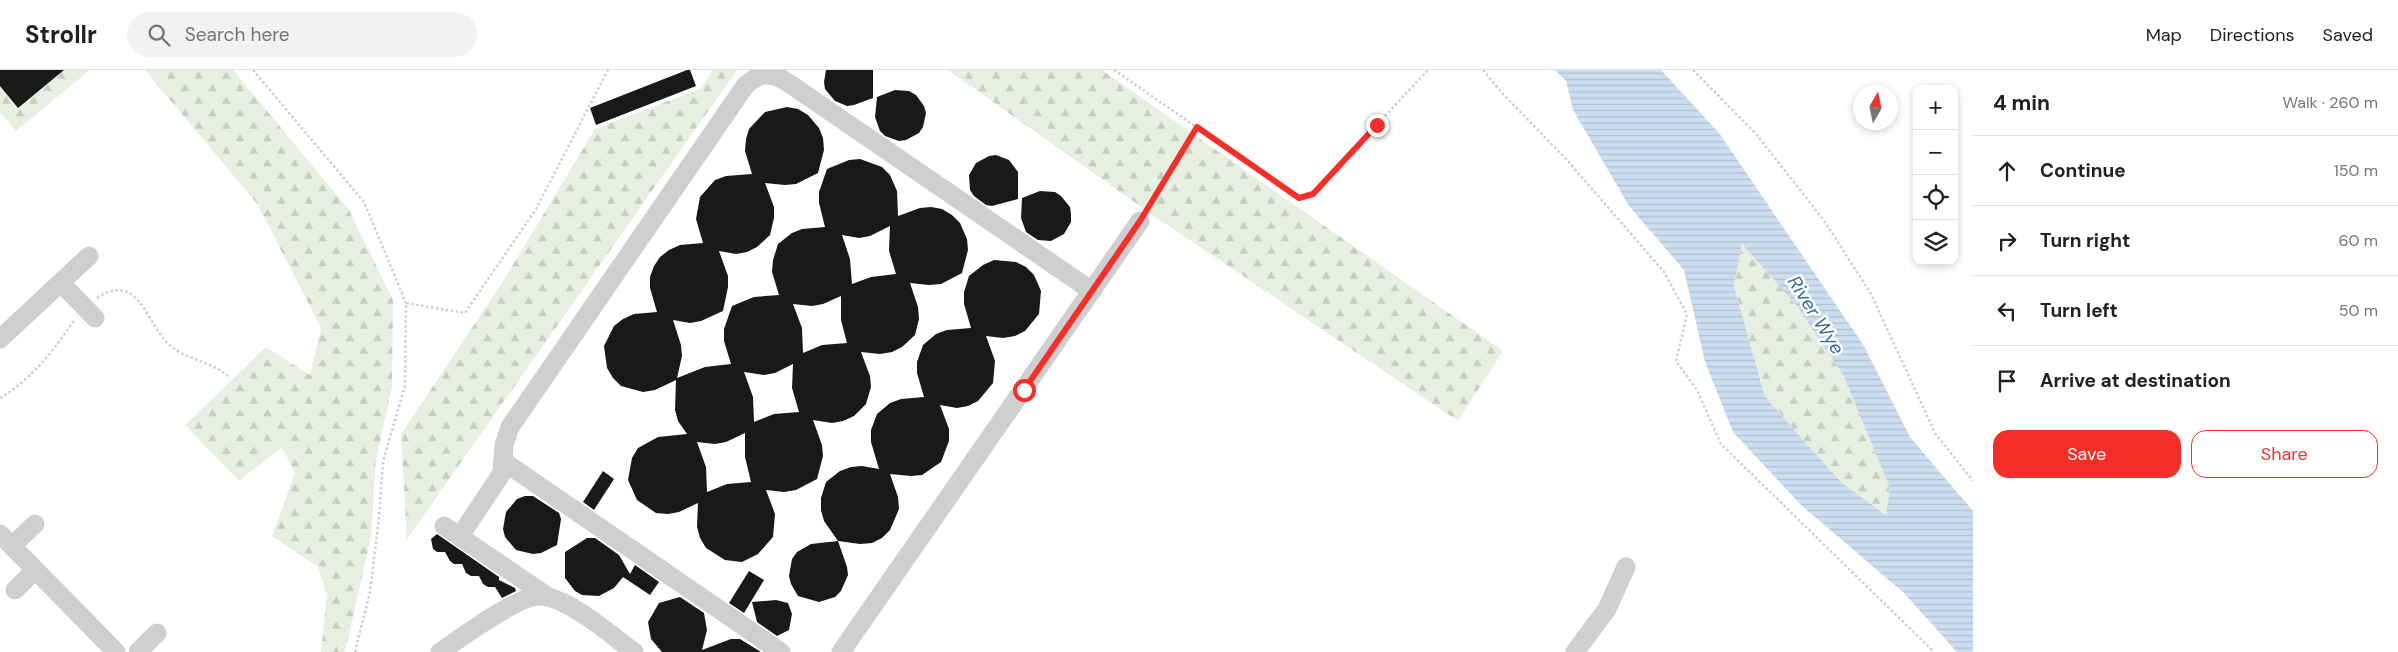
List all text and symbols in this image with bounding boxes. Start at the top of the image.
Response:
search box [127,12,477,57]
text: Strollr [25,19,97,50]
icon: search [145,21,173,49]
text: Search here [185,22,290,47]
text: Map [2146,23,2182,47]
text: Directions [2210,23,2295,47]
text: Saved [2323,23,2373,47]
north arrow [1853,85,1898,130]
map controls [1913,85,1958,265]
button: + [1913,85,1958,130]
text: 4 min [1993,89,2050,117]
text: Walk · 260 m [2283,92,2378,113]
route end [1366,114,1389,137]
button: − [1913,130,1958,175]
icon: ahead [1993,157,2021,185]
text: Continue [2040,158,2126,183]
text: 150 m [2334,160,2378,181]
button: locate [1913,175,1958,220]
button: layers [1913,220,1958,265]
icon: right [1993,227,2021,255]
text: Turn right [2040,228,2130,253]
text: 60 m [2338,230,2378,251]
water label: River Wye [1782,271,1850,359]
icon: left [1993,297,2021,325]
text: Turn left [2040,298,2118,323]
text: 50 m [2339,300,2378,321]
icon: arrive [1993,367,2021,395]
text: Arrive at destination [2040,368,2231,393]
route start [1013,379,1036,402]
button: Save [1993,430,2181,478]
button: Share [2191,430,2378,478]

